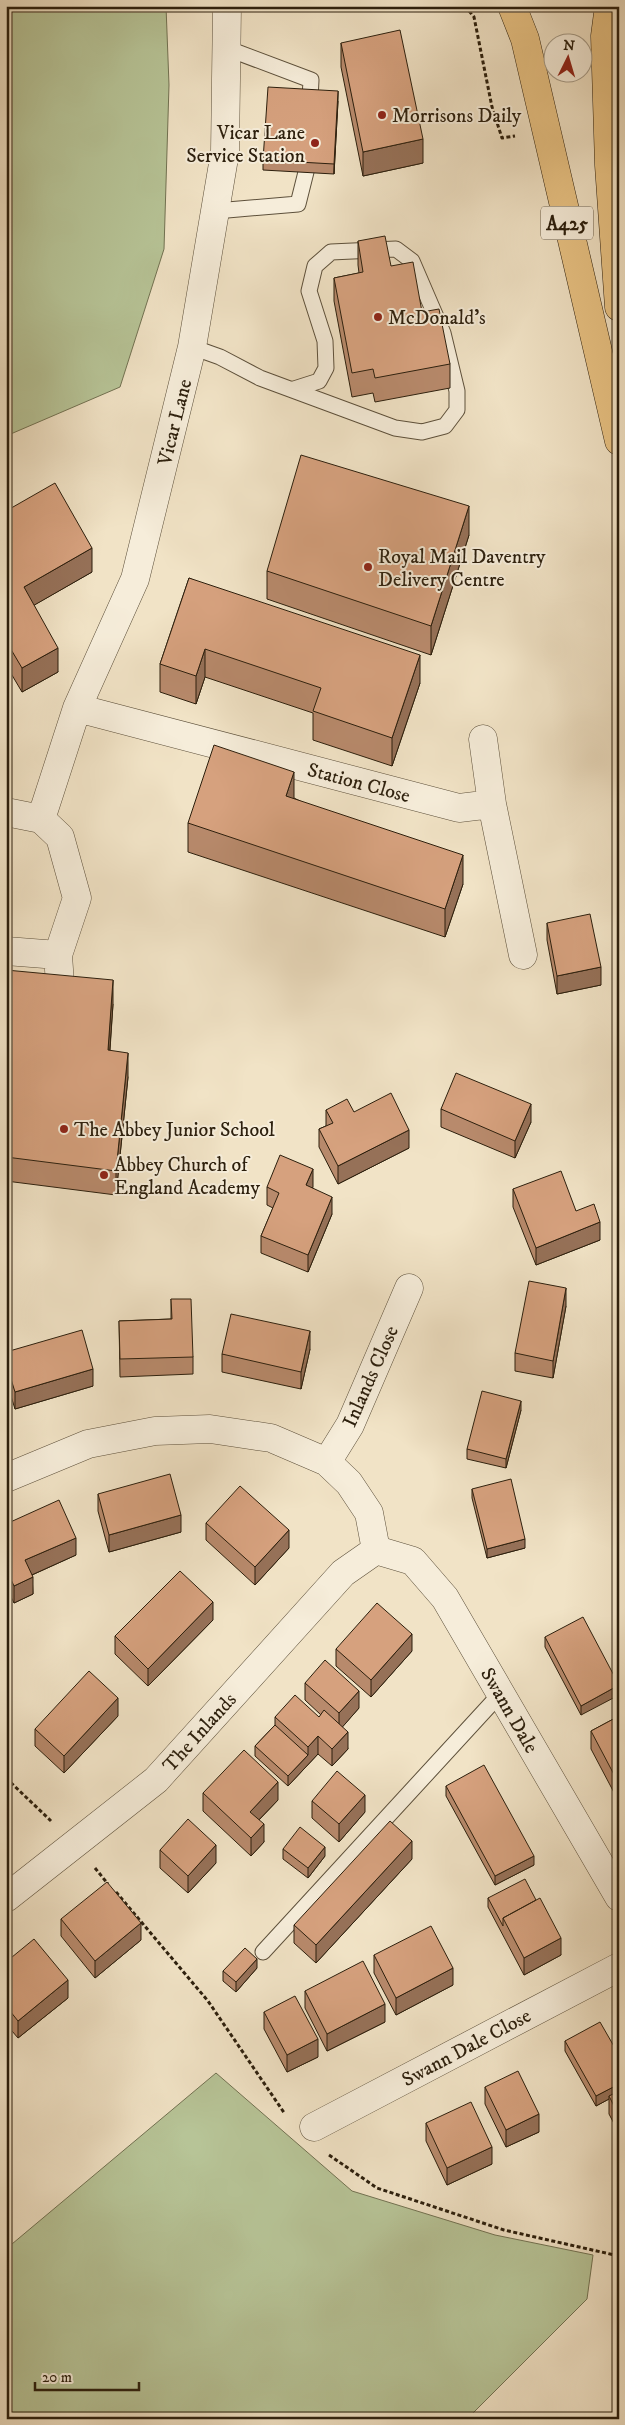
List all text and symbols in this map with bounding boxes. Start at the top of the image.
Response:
north arrow [542,32,592,82]
text: N [563,37,576,56]
place label: Morrisons Daily [392,104,522,129]
marker: Morrisons Daily [376,109,388,121]
place label: Vicar Lane Service Station [186,121,306,169]
marker: Vicar Lane Service Station [309,137,321,149]
road number: A425 [541,207,593,240]
place label: McDonald's [388,306,486,331]
marker: McDonald's [372,311,384,323]
street label: Vicar Lane [152,377,198,469]
place label: Royal Mail Daventry Delivery Centre [378,545,546,593]
marker: Royal Mail Daventry Delivery Centre [362,561,374,573]
street label: Station Close [304,758,413,809]
place label: The Abbey Junior School [74,1118,275,1143]
marker: The Abbey Junior School [58,1123,70,1135]
place label: Abbey Church of England Academy [114,1153,260,1201]
marker: Abbey Church of England Academy [98,1169,110,1181]
street label: Inlands Close [338,1322,405,1431]
street label: Swann Dale [474,1664,543,1758]
street label: The Inlands [158,1688,243,1778]
street label: Swann Dale Close [398,2004,536,2093]
scale bar [35,2360,139,2392]
text: 20 m [42,2368,72,2387]

